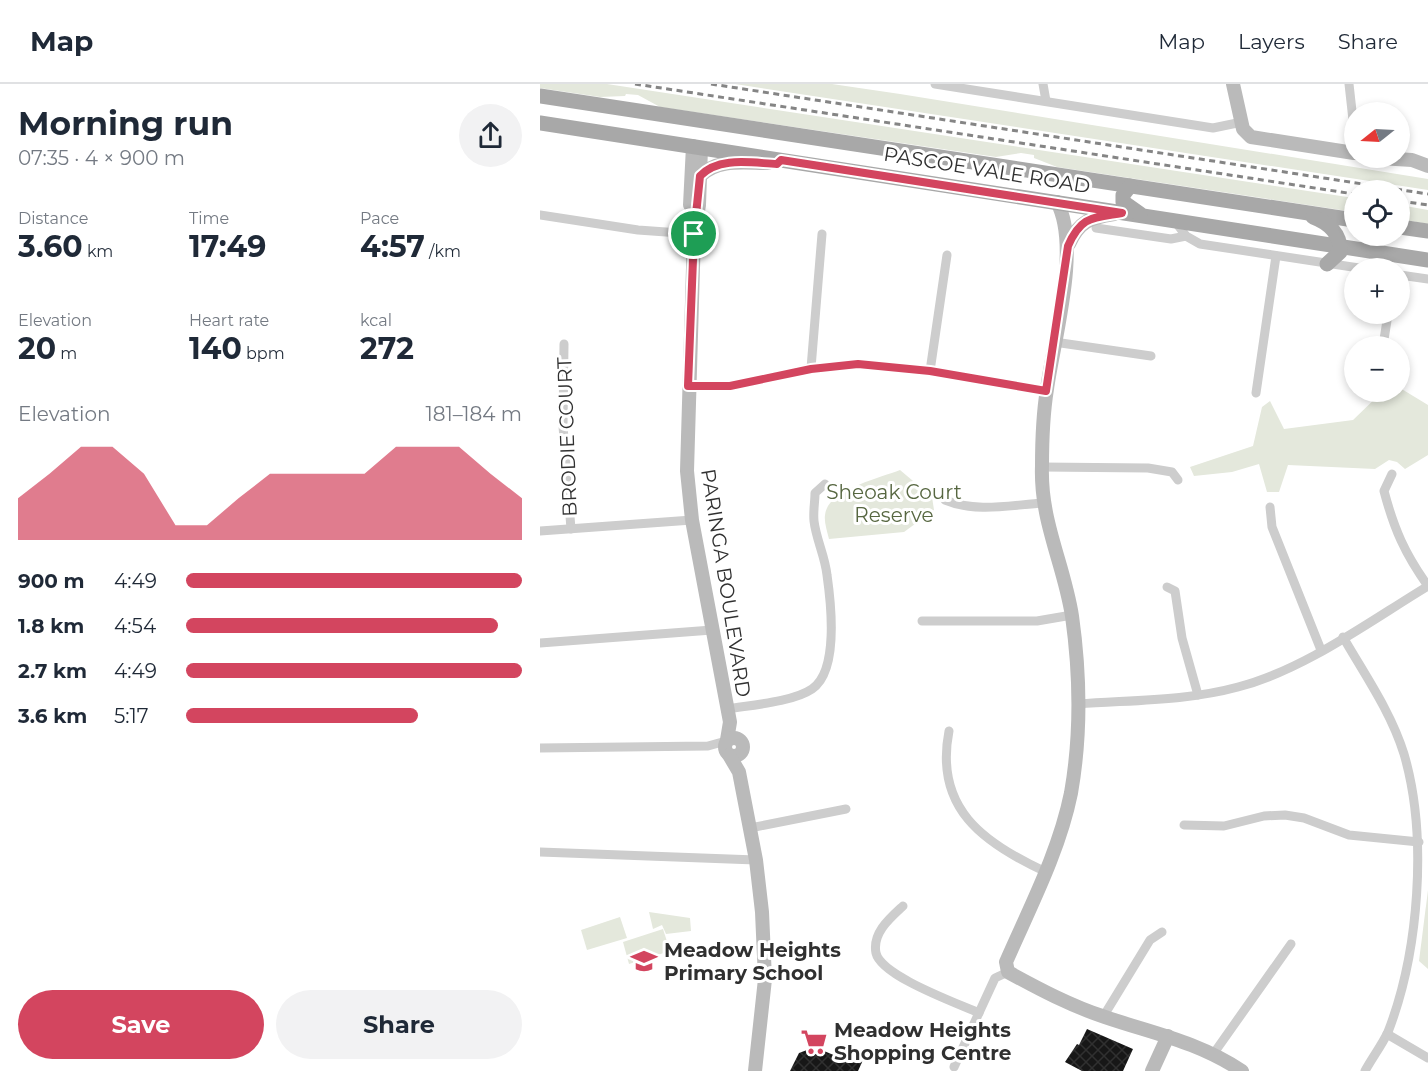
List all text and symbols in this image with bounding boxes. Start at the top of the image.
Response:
text: Map [30,24,93,58]
text: Map [1158,29,1205,54]
text: Layers [1238,29,1305,54]
text: Share [1338,29,1398,54]
north arrow [1344,102,1410,168]
map controls [1344,102,1410,402]
text: Morning run [18,103,233,143]
button: share [459,104,522,167]
street label: PASCOE VALE ROAD [882,142,1092,198]
text: 07:35 · 4 × 900 m [18,146,185,170]
button: locate [1344,180,1410,246]
pin [668,208,719,259]
text: Distance [18,209,88,228]
text: Time [189,209,229,228]
text: Pace [360,209,399,228]
icon: arrive [677,217,710,250]
text: 3.60 [18,228,83,265]
text: 17:49 [189,228,266,265]
text: 4:57 [360,228,425,265]
text: km [83,242,113,261]
text: /km [425,242,461,261]
button: + [1344,258,1410,324]
text: Elevation [18,311,92,330]
text: Heart rate [189,311,269,330]
text: kcal [360,311,392,330]
text: 20 [18,330,56,367]
text: 140 [189,330,242,367]
text: 272 [360,330,414,367]
button: − [1344,336,1410,402]
text: m [56,344,77,363]
text: bpm [242,344,285,363]
street label: BRODIE COURT [552,356,582,517]
text: Elevation [18,402,110,426]
text: 181–184 m [425,402,522,426]
street label: PARINGA BOULEVARD [696,467,756,699]
park label: Sheoak Court Reserve [826,480,962,527]
text: 900 m [18,569,85,593]
text: 4:49 [114,569,157,593]
text: 1.8 km [18,614,84,638]
text: 4:54 [114,614,156,638]
text: 2.7 km [18,659,87,683]
text: 4:49 [114,659,157,683]
text: 3.6 km [18,704,87,728]
text: 5:17 [114,704,149,728]
place label: Meadow Heights Primary School [664,938,841,985]
school or university icon: Meadow Heights Primary School [629,946,659,976]
button: Save [18,990,264,1059]
button: Share [276,990,522,1059]
place label: Meadow Heights Shopping Centre [834,1018,1011,1065]
supermarket icon: Meadow Heights Shopping Centre [799,1027,829,1057]

